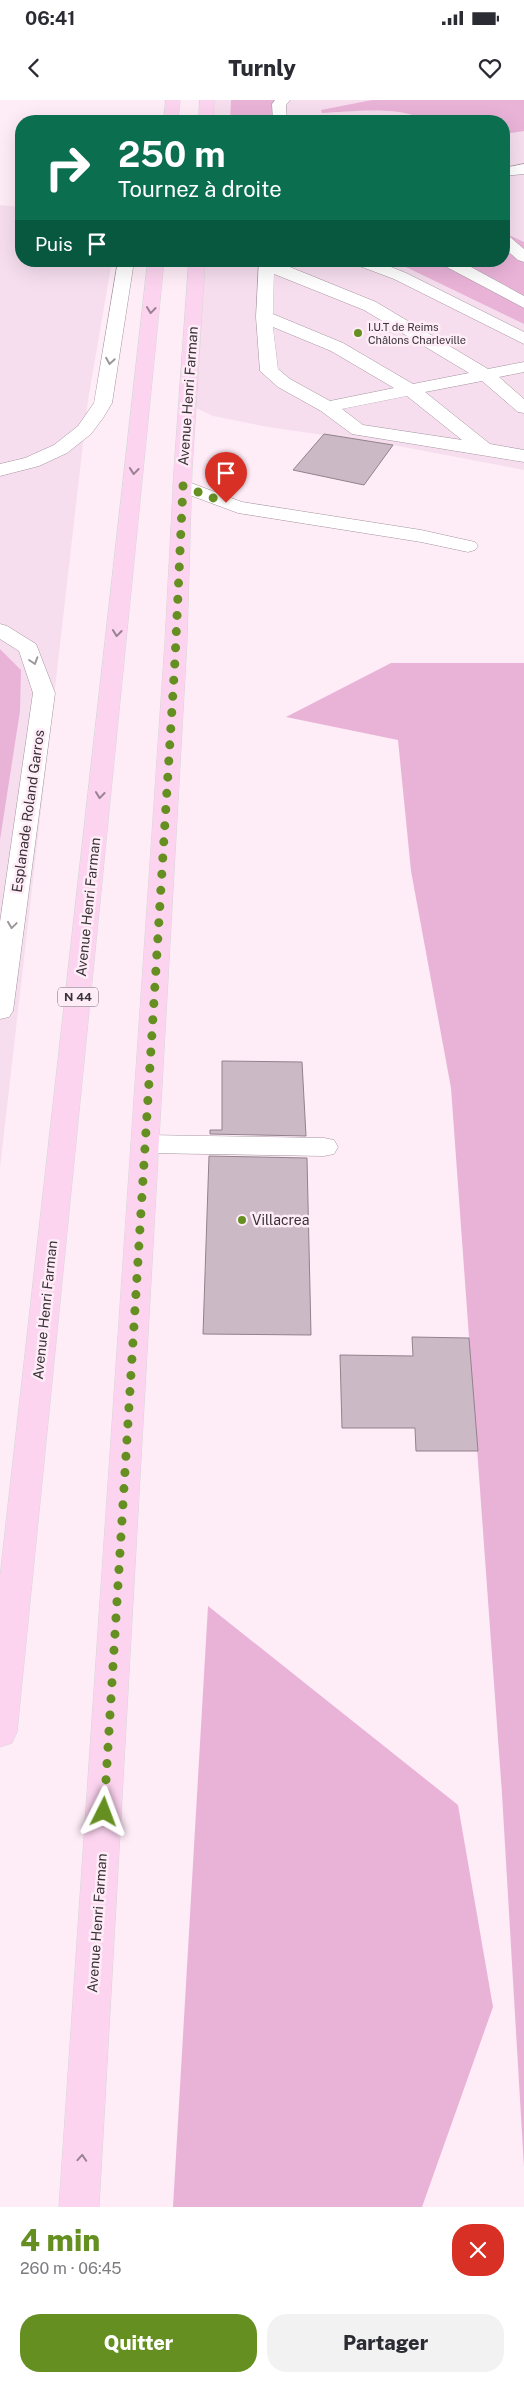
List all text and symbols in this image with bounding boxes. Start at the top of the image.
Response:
text: 06:41 [25,7,75,29]
icon: back [20,54,48,82]
icon: heart [476,54,504,82]
text: Turnly [228,55,296,81]
text: 250 m [118,134,226,175]
icon: right [35,135,100,200]
text: Tournez à droite [118,176,282,202]
icon: arrive [83,230,111,258]
text: Puis [35,233,73,255]
one-way arrow [146,306,157,314]
place label: I.U.T de Reims Châlons Charleville [368,321,466,346]
street label: Avenue Henri Farman [175,326,201,466]
marker: I.U.T de Reims Châlons Charleville [352,327,364,339]
one-way arrow [105,357,115,366]
pin [205,452,247,503]
icon: arrive [212,459,240,487]
one-way arrow [129,468,140,476]
one-way arrow [112,629,123,637]
one-way arrow [28,657,38,665]
street label: Esplanade Roland Garros [9,729,47,893]
one-way arrow [95,791,106,799]
street label: Avenue Henri Farman [73,837,103,977]
one-way arrow [7,921,18,929]
road number: N 44 [58,988,98,1006]
place label: Villacrea [252,1212,309,1228]
marker: Villacrea [236,1214,248,1226]
street label: Avenue Henri Farman [30,1240,60,1380]
position arrow [77,1785,129,1837]
street label: Avenue Henri Farman [84,1853,110,1993]
one-way arrow [77,2154,88,2162]
text: 4 min [20,2222,100,2258]
button: close [452,2224,504,2276]
text: 260 m · 06:45 [20,2259,122,2278]
button: Quitter [20,2314,257,2372]
button: Partager [267,2314,504,2372]

